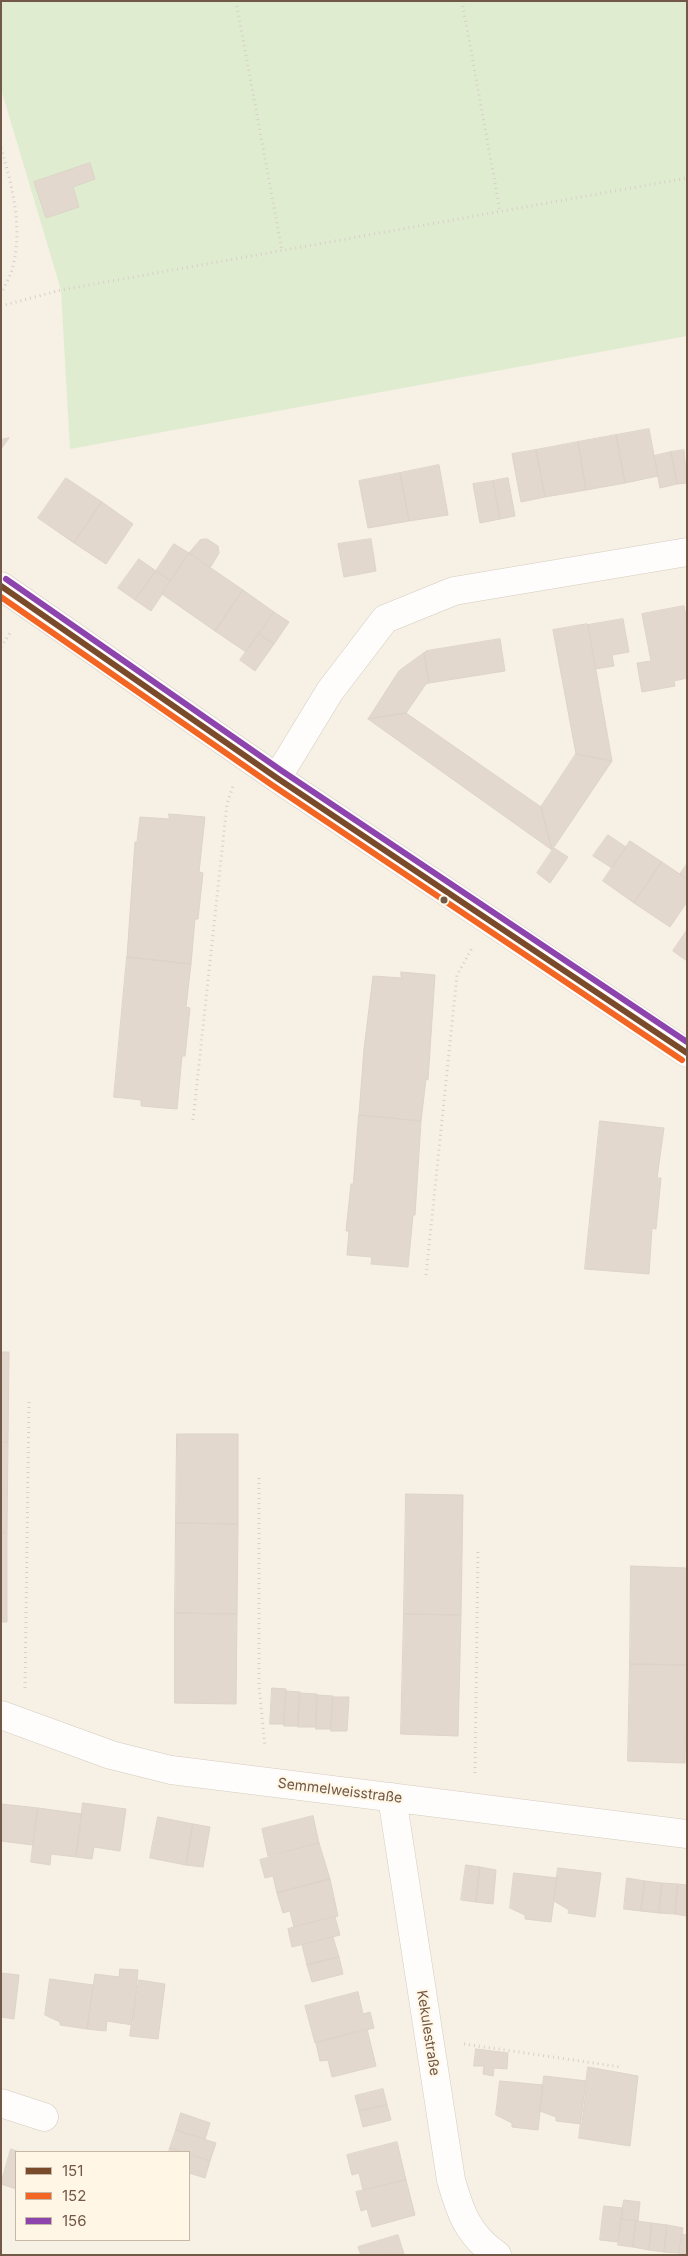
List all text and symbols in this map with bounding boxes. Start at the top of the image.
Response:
unlabelled marker [439,895,449,905]
street label: Semmelweisstraße [277,1775,403,1807]
street label: Kekulestraße [413,1989,443,2077]
legend [15,2151,190,2241]
text: 151 [62,2161,83,2180]
text: 152 [62,2186,86,2205]
text: 156 [62,2211,87,2230]

